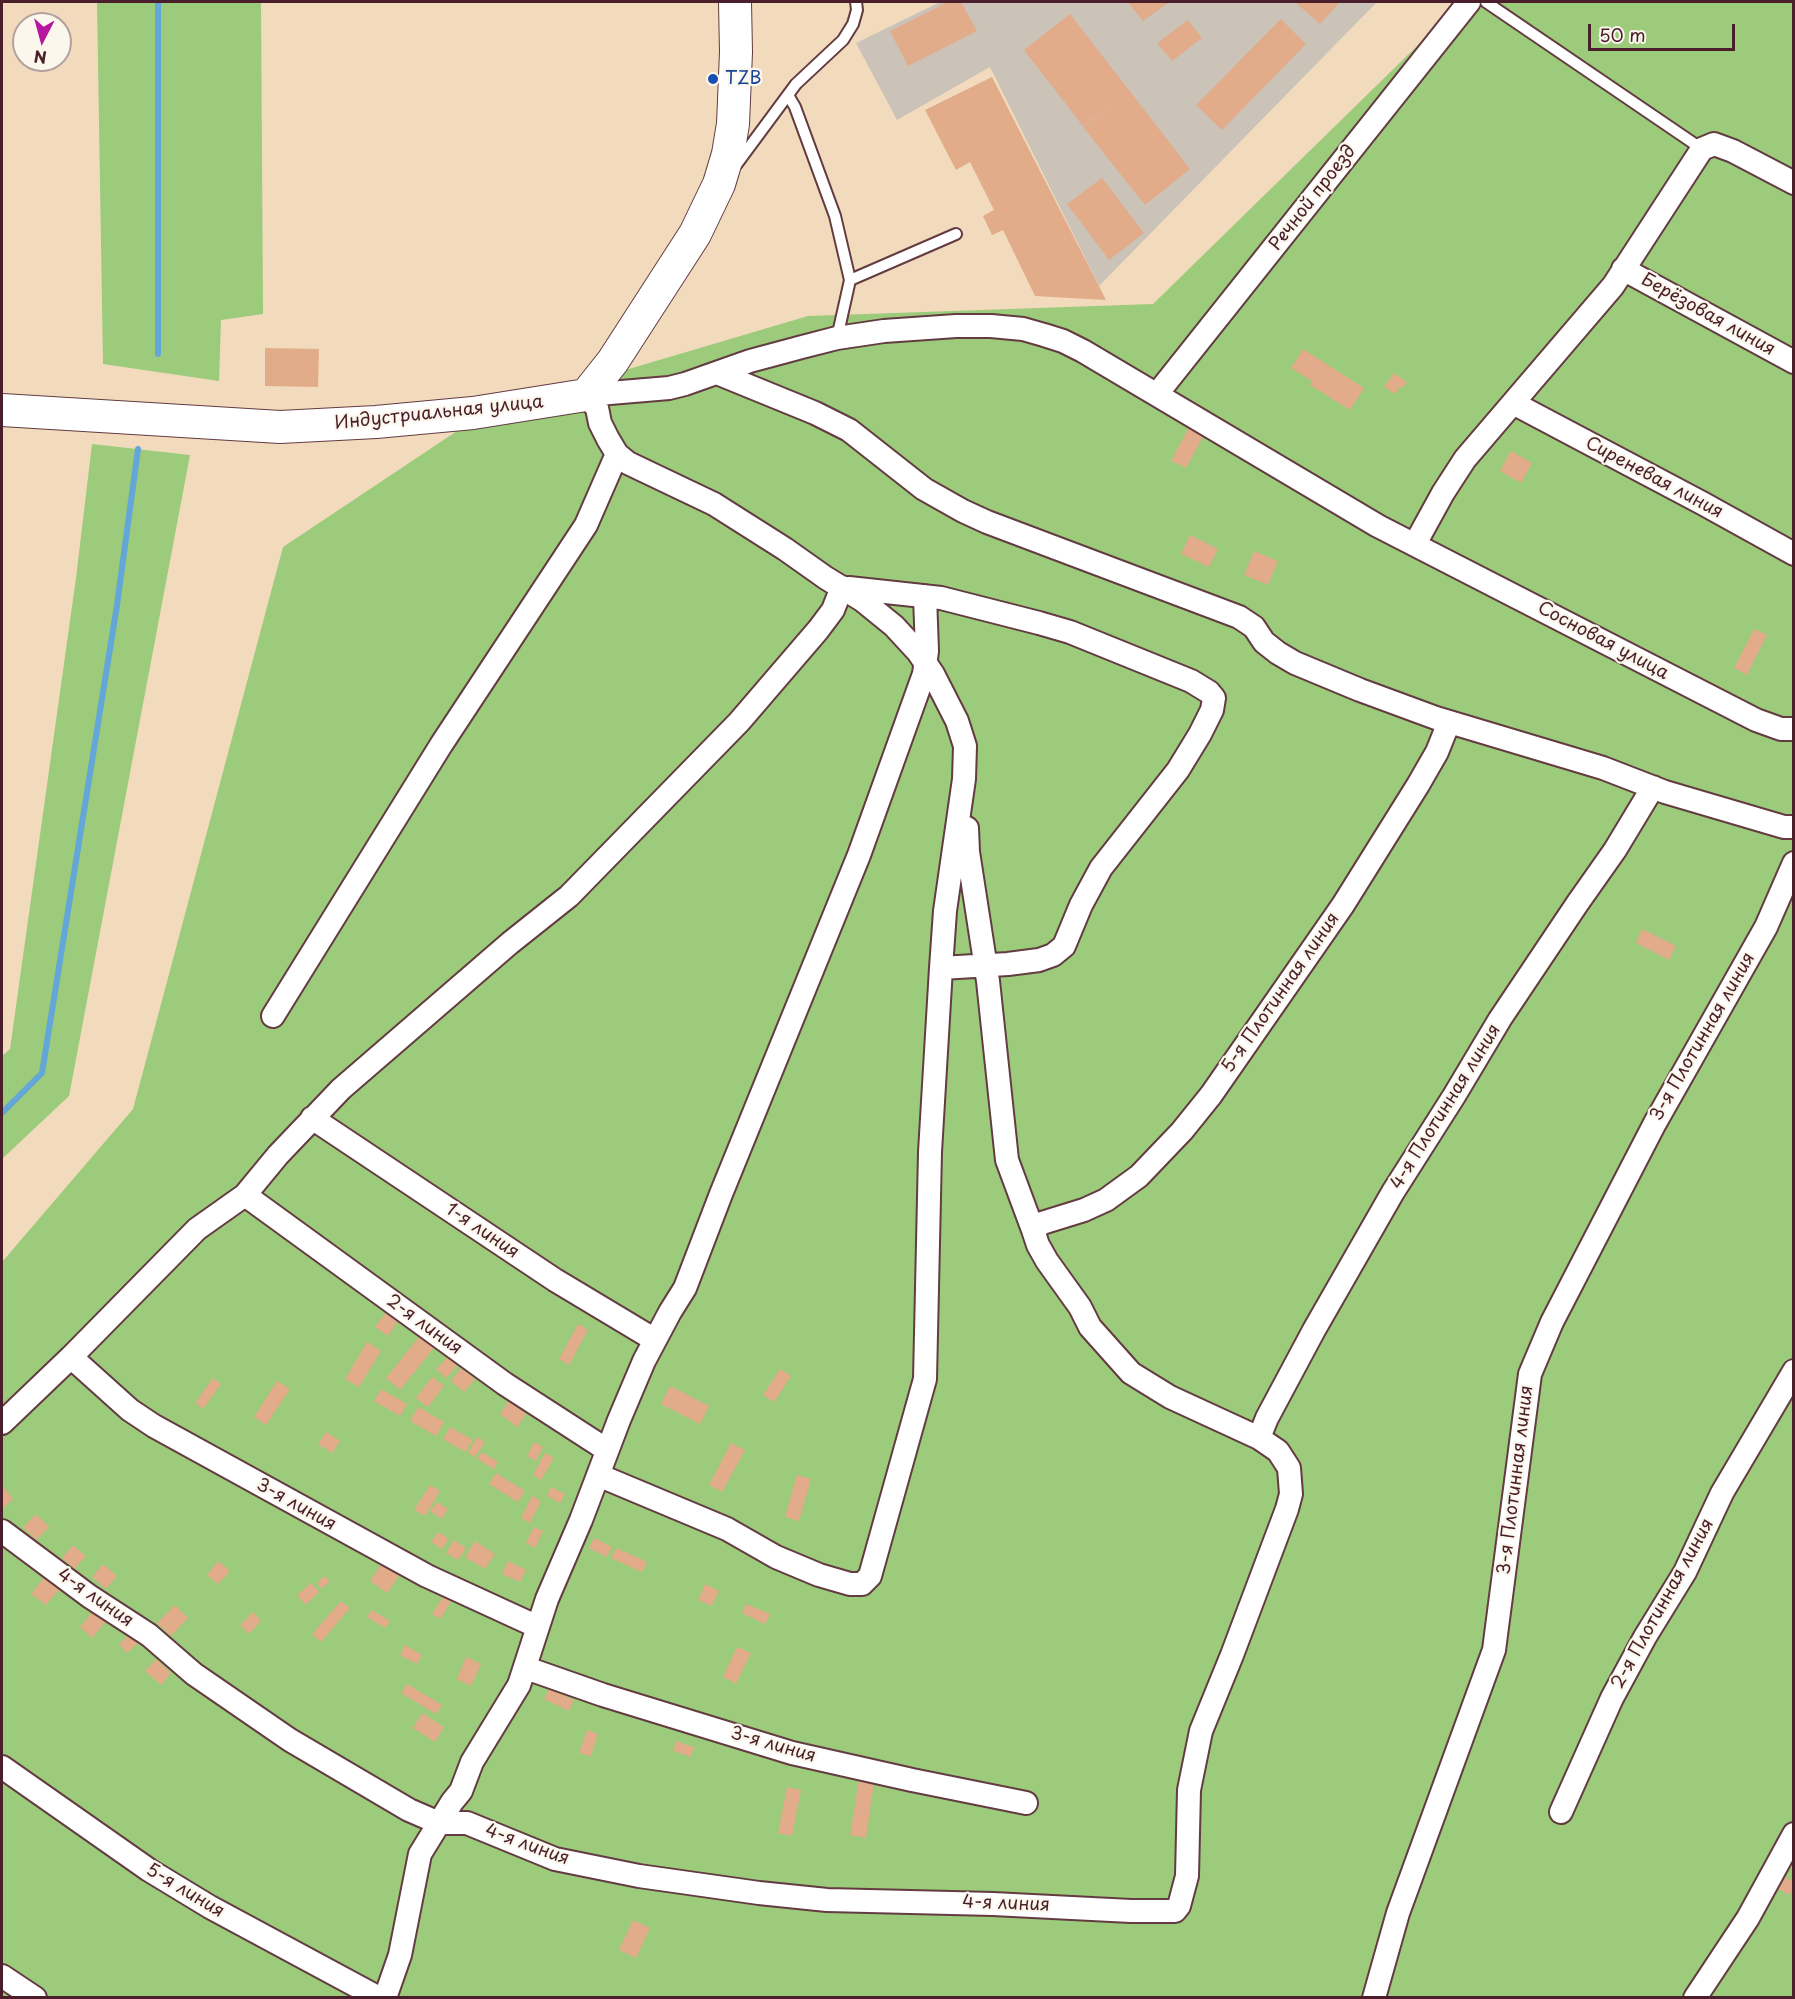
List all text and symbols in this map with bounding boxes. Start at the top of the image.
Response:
north arrow [12,12,72,72]
scale bar [1591,12,1738,50]
text: 50 m [1599,21,1646,48]
text: N [33,45,48,71]
place label: TZB [725,68,761,90]
marker: TZB [706,72,720,86]
street label: Речной проезд [1265,141,1361,255]
street label: Берёзовая линия [1637,269,1779,361]
street label: Индустриальная улица [334,391,544,435]
street label: Сиреневая линия [1581,433,1727,523]
street label: Сосновая улица [1534,597,1672,685]
street label: 5-я Плотинная линия [1218,909,1344,1077]
street label: 3-я Плотинная линия [1646,949,1760,1125]
street label: 4-я Плотинная линия [1386,1020,1506,1194]
street label: 1-я линия [441,1199,523,1263]
street label: 2-я линия [382,1290,466,1360]
street label: 3-я Плотинная линия [1494,1384,1538,1576]
street label: 3-я линия [252,1474,340,1536]
street label: 2-я Плотинная линия [1607,1515,1719,1693]
street label: 4-я линия [53,1564,137,1632]
street label: 3-я линия [728,1723,818,1767]
street label: 4-я линия [482,1820,572,1870]
street label: 5-я линия [142,1859,228,1923]
street label: 4-я линия [962,1892,1050,1916]

